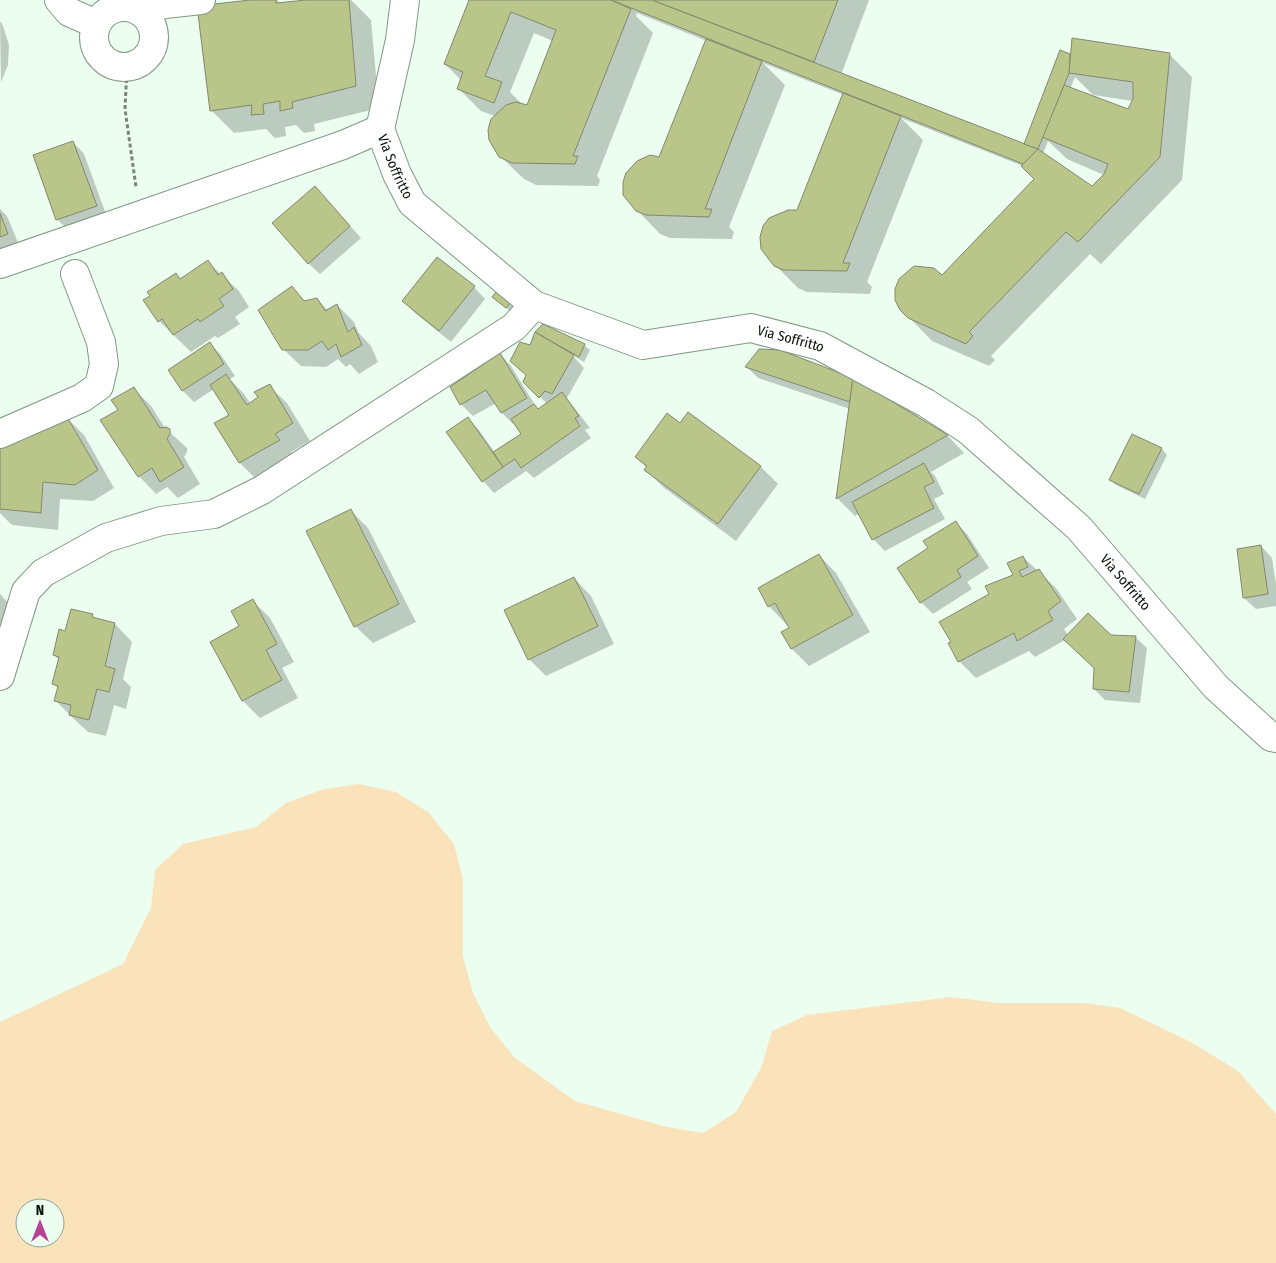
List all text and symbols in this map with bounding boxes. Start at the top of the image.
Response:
street label: Via Soffritto [374,132,416,202]
street label: Via Soffritto [755,322,827,356]
street label: Via Soffritto [1097,551,1154,614]
north arrow [15,1198,65,1248]
text: N [36,1202,44,1219]

